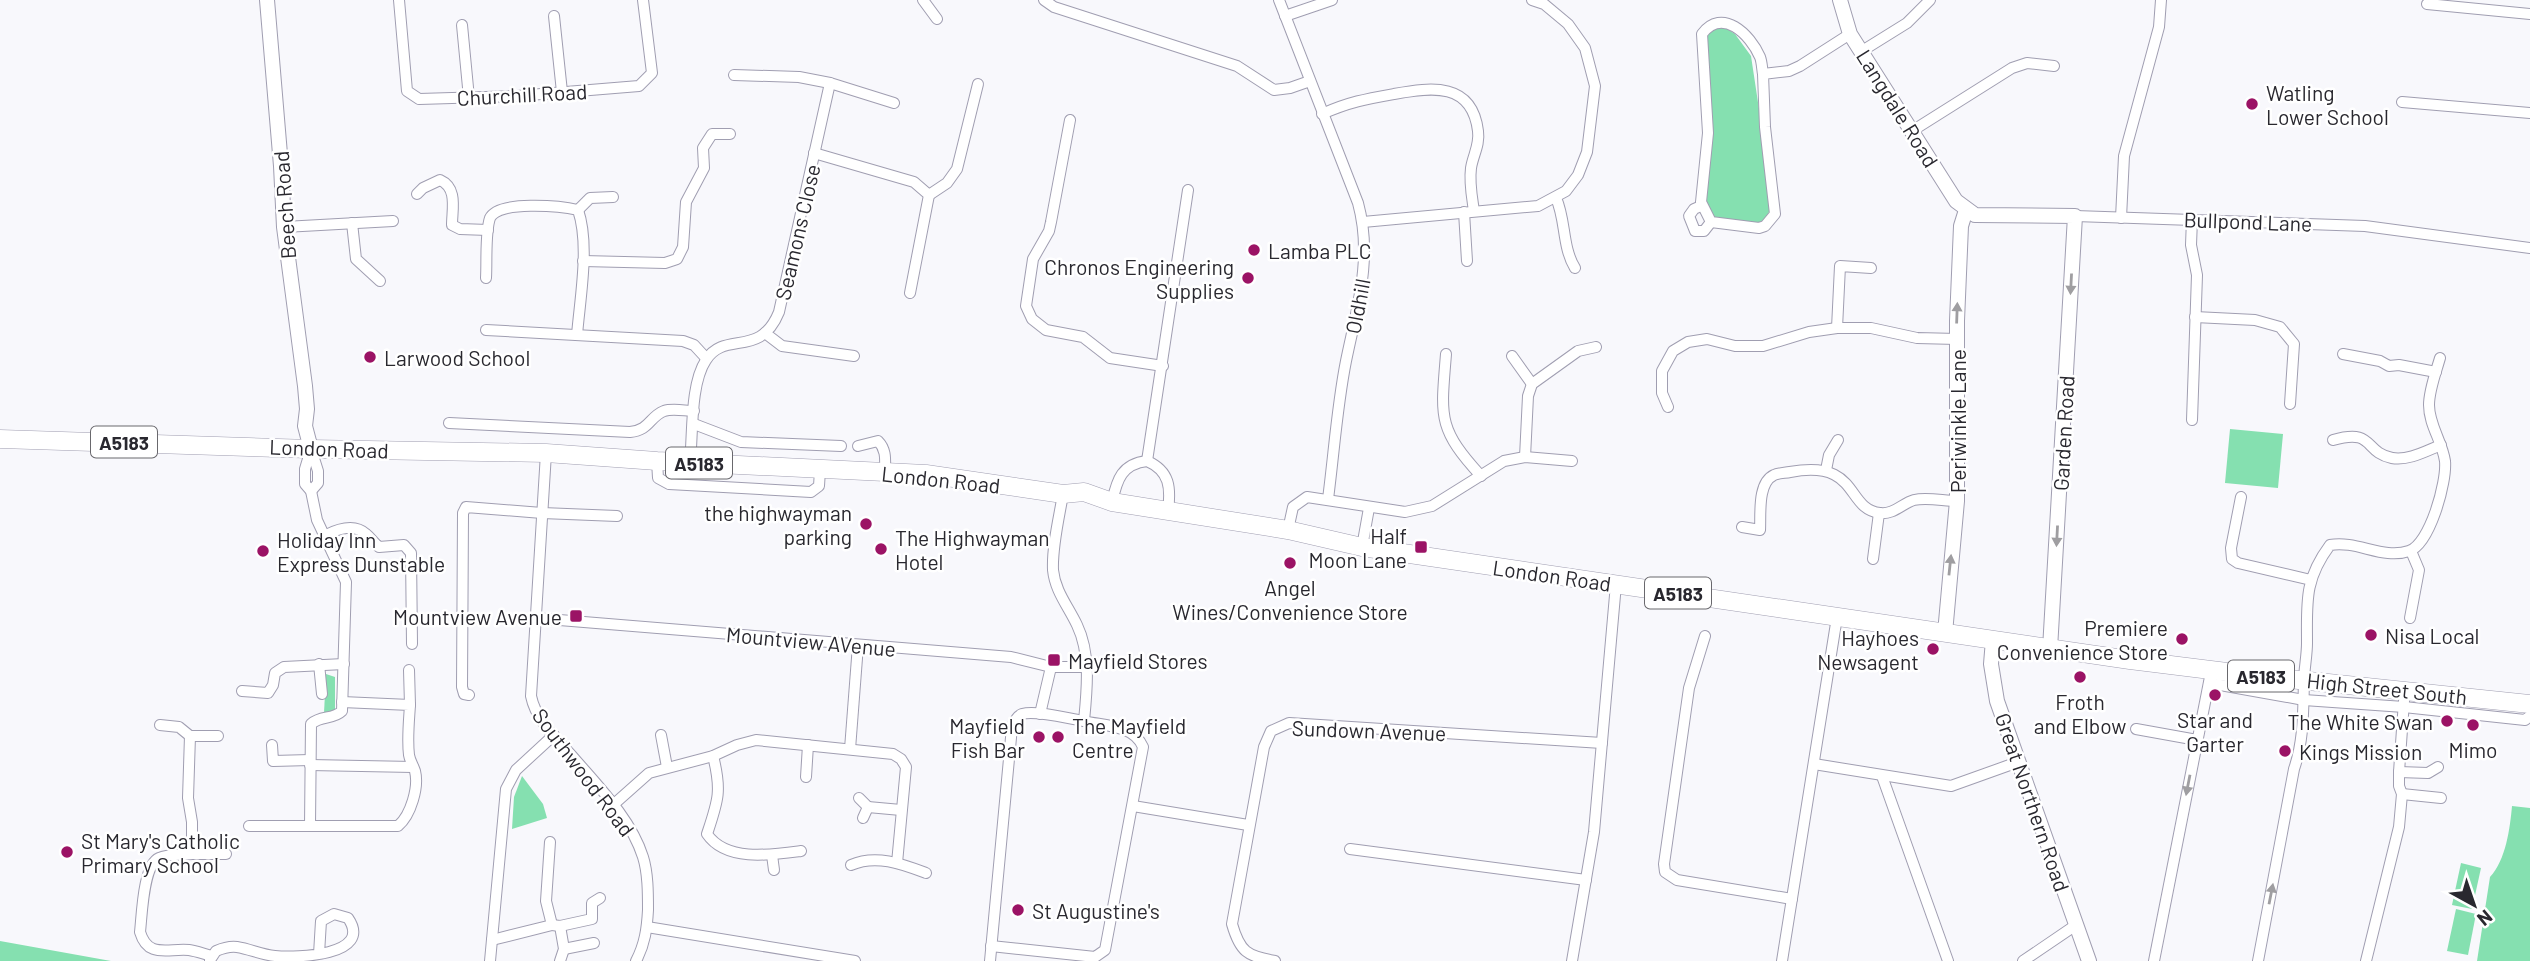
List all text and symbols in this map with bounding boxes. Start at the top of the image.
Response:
street label: Langdale Road [1852,45,1944,171]
street label: Churchill Road [456,78,588,110]
place label: Watling Lower School [2266,80,2389,129]
marker: Watling Lower School [2244,96,2260,112]
street label: Beech Road [268,150,300,260]
street label: Seamons Close [769,162,825,302]
street label: Bullpond Lane [2183,206,2313,236]
place label: Lamba PLC [1268,238,1371,263]
marker: Lamba PLC [1246,242,1262,258]
place label: Chronos Engineering Supplies [1044,254,1234,303]
marker: Chronos Engineering Supplies [1240,270,1256,286]
one-way arrow [2065,274,2076,296]
street label: Oldhill [1339,276,1375,336]
one-way arrow [1952,302,1963,324]
place label: Larwood School [384,345,530,370]
marker: Larwood School [362,349,378,365]
street label: Periwinkle Lane [1945,349,1970,493]
street label: Garden Road [2047,375,2079,491]
road number: A5183 [91,426,157,458]
street label: London Road [269,433,389,463]
road number: A5183 [666,447,732,478]
street label: London Road [880,460,1002,498]
place label: the highwayman parking [704,500,852,549]
marker: the highwayman parking [858,516,874,532]
place label: Half Moon Lane [1309,523,1407,572]
place label: The Highwayman Hotel [895,525,1050,574]
one-way arrow [2051,525,2062,547]
place label: Holiday Inn Express Dunstable [277,527,445,576]
marker: Half Moon Lane [1413,539,1429,555]
marker: The Highwayman Hotel [873,541,889,557]
marker: Holiday Inn Express Dunstable [255,543,271,559]
street label: London Road [1491,554,1613,596]
one-way arrow [1945,554,1956,576]
marker: Angel Wines/Convenience Store [1282,555,1298,571]
place label: Angel Wines/Convenience Store [1172,575,1408,624]
road number: A5183 [1645,578,1711,608]
place label: Mountview Avenue [393,604,562,629]
marker: Mountview Avenue [568,608,584,624]
place label: Premiere Convenience Store [1997,615,2168,664]
street label: Mountview AVenue [725,621,897,661]
place label: Nisa Local [2385,623,2479,648]
place label: Hayhoes Newsagent [1817,625,1919,674]
marker: Nisa Local [2363,627,2379,643]
marker: Premiere Convenience Store [2174,631,2190,647]
marker: Hayhoes Newsagent [1925,641,1941,657]
place label: Mayfield Stores [1068,648,1208,673]
marker: Mayfield Stores [1046,652,1062,668]
road number: A5183 [2228,660,2294,692]
street label: High Street South [2305,667,2469,709]
marker: Froth and Elbow [2072,669,2088,685]
marker: Star and Garter [2207,687,2223,703]
place label: Froth and Elbow [2034,689,2126,738]
street label: Southwood Road [528,703,640,841]
place label: Star and Garter [2177,707,2253,756]
street label: Great Northern Road [1991,709,2075,895]
place label: The White Swan [2287,709,2433,734]
place label: Mayfield Fish Bar [949,713,1025,762]
place label: The Mayfield Centre [1072,713,1186,762]
marker: The White Swan [2439,713,2455,729]
street label: Sundown Avenue [1291,715,1447,745]
marker: Mimo [2465,717,2481,733]
marker: Mayfield Fish Bar [1031,729,1047,745]
marker: The Mayfield Centre [1050,729,1066,745]
place label: Mimo [2448,737,2498,762]
place label: Kings Mission [2299,739,2422,764]
marker: Kings Mission [2277,743,2293,759]
one-way arrow [2182,774,2193,796]
place label: St Mary's Catholic Primary School [81,828,240,877]
marker: St Mary's Catholic Primary School [59,844,75,860]
north arrow [2439,870,2509,940]
one-way arrow [2266,883,2277,905]
place label: St Augustine's [1032,898,1160,923]
marker: St Augustine's [1010,902,1026,918]
text: N [2473,906,2497,931]

